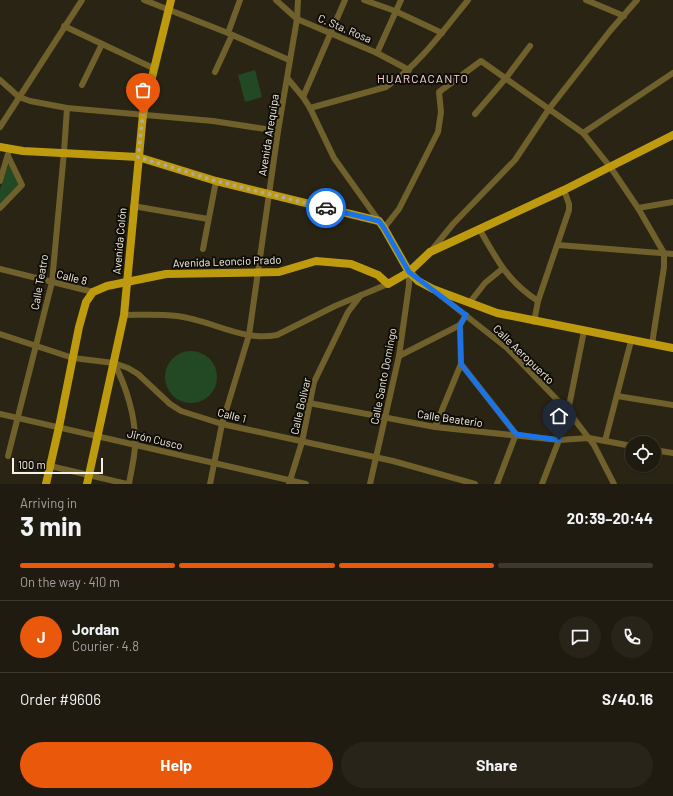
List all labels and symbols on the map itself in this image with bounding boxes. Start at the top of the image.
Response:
street label: C. Sta. Rosa [316,11,374,45]
district label: HUARCACANTO [377,71,469,85]
pin [126,73,160,114]
street label: Avenida Arequipa [255,93,281,177]
courier [306,188,346,228]
street label: Avenida Colón [110,207,128,275]
street label: Calle Teatro [28,253,50,311]
street label: Avenida Leoncio Prado [172,253,282,269]
street label: Calle 8 [55,267,89,287]
street label: Calle Aeropuerto [491,322,557,386]
street label: Calle Santo Domingo [367,327,399,425]
street label: Calle Bolívar [287,376,313,436]
pin [542,399,576,440]
street label: Calle 1 [216,405,248,425]
street label: Calle Beaterio [416,407,484,429]
street label: Jirón Cusco [126,426,184,452]
scale bar [12,456,103,475]

